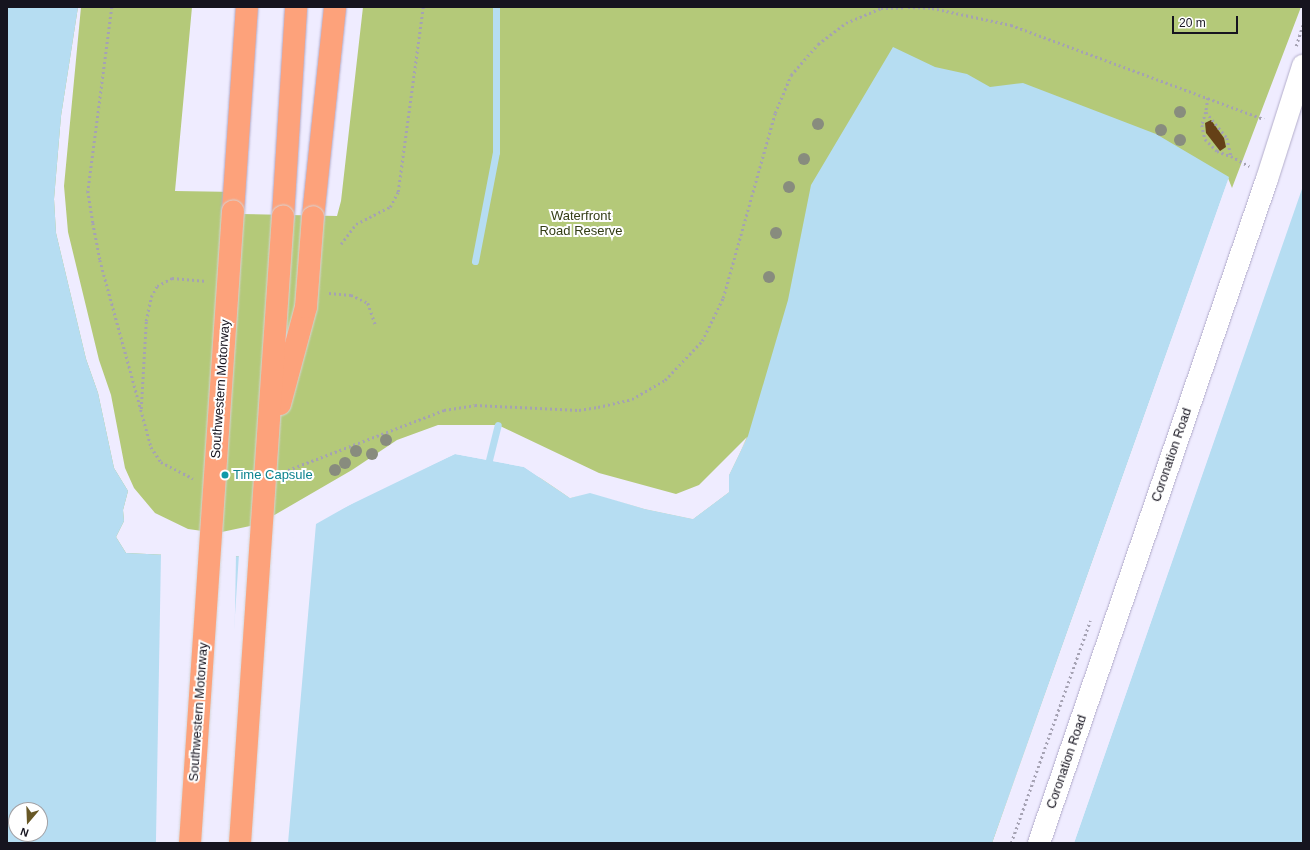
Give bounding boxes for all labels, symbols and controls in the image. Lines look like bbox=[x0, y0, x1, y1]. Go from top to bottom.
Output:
scale bar bbox=[1174, 8, 1240, 34]
text: 20 m bbox=[1179, 16, 1206, 30]
park label: Waterfront Road Reserve bbox=[539, 209, 623, 240]
street label: Southwestern Motorway bbox=[208, 319, 234, 459]
street label: Coronation Road bbox=[1149, 406, 1195, 504]
place label: Time Capsule bbox=[233, 467, 313, 483]
marker: Time Capsule bbox=[220, 470, 230, 480]
street label: Southwestern Motorway bbox=[186, 642, 212, 782]
street label: Coronation Road bbox=[1044, 713, 1090, 811]
north arrow bbox=[8, 802, 48, 842]
text: N bbox=[19, 825, 30, 839]

